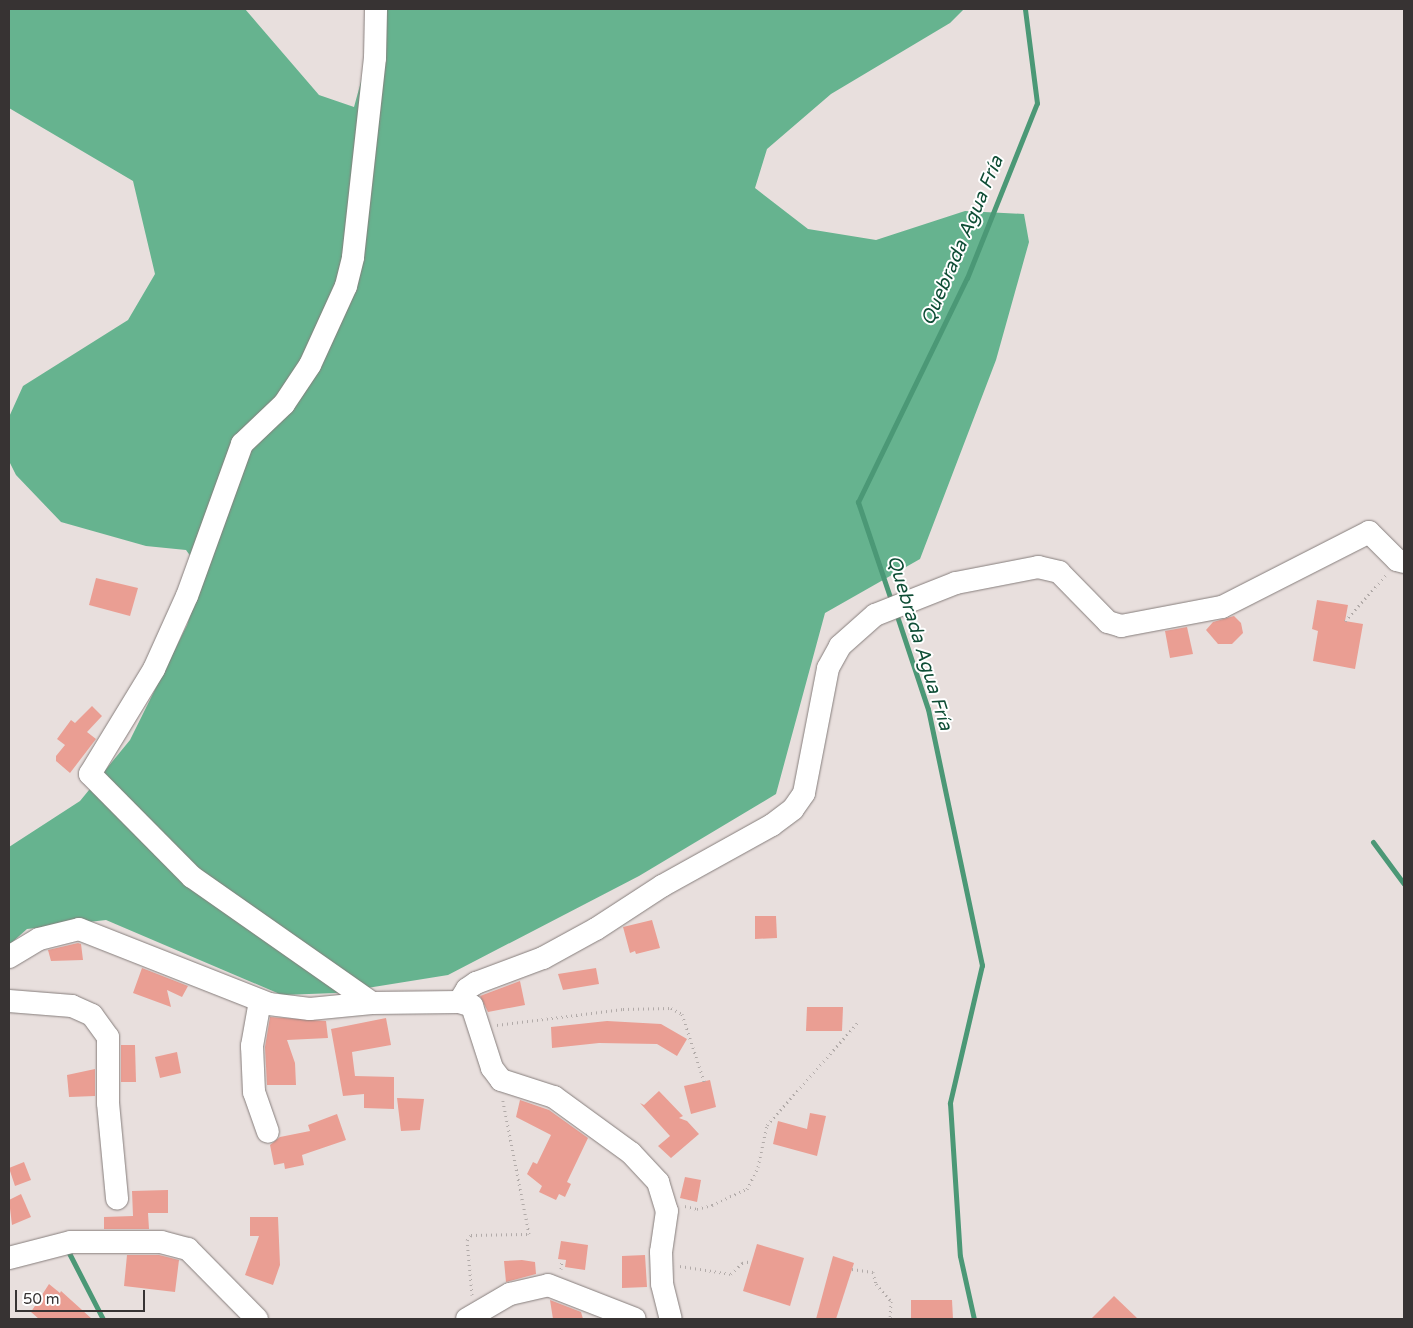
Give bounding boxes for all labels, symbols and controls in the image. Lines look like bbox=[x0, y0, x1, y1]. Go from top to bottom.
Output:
water label: Quebrada Agua Fría bbox=[917, 153, 1009, 329]
water label: Quebrada Agua Fría bbox=[881, 553, 957, 733]
scale bar bbox=[18, 1280, 148, 1312]
text: 50 m bbox=[23, 1290, 60, 1308]

